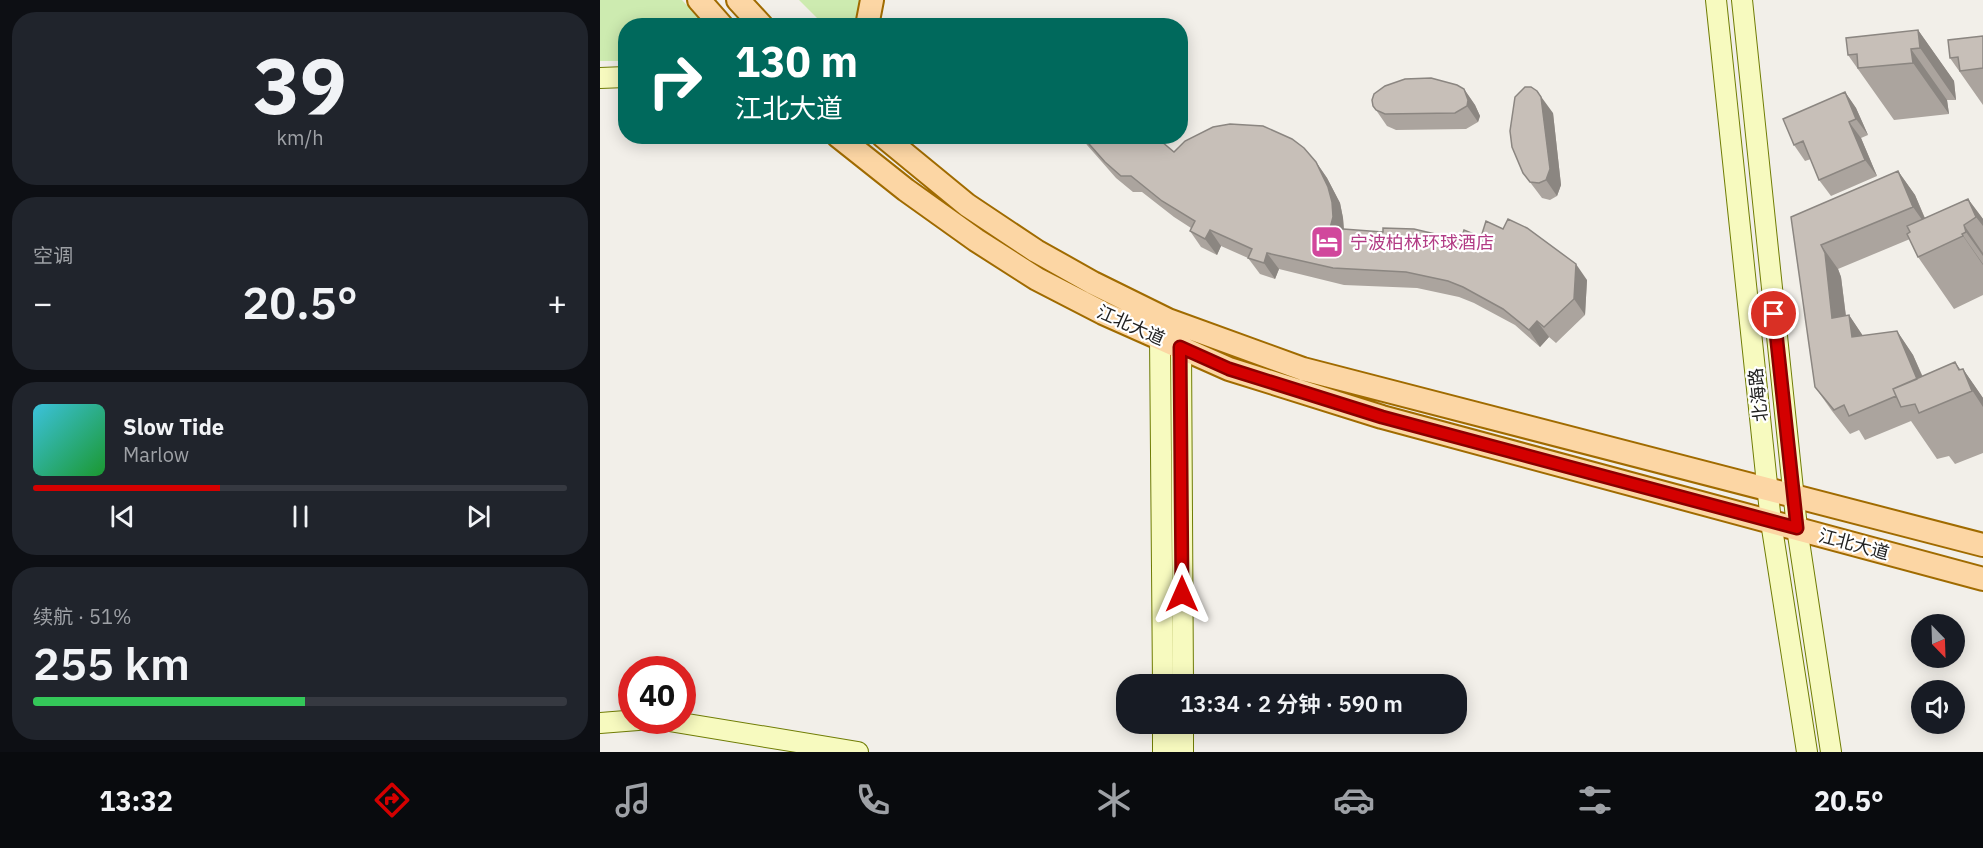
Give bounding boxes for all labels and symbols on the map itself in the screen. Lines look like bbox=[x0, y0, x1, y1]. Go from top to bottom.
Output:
hotel icon: 宁波柏林环球酒店 bbox=[1309, 224, 1345, 260]
place label: 宁波柏林环球酒店 bbox=[1350, 231, 1494, 254]
pin bbox=[1748, 288, 1799, 339]
street label: 江北大道 bbox=[1093, 300, 1169, 350]
street label: 北海路 bbox=[1744, 367, 1772, 423]
street label: 江北大道 bbox=[1816, 524, 1892, 564]
position arrow bbox=[1150, 562, 1214, 626]
north arrow bbox=[1911, 614, 1965, 668]
speed limit sign: 40 bbox=[618, 656, 696, 734]

